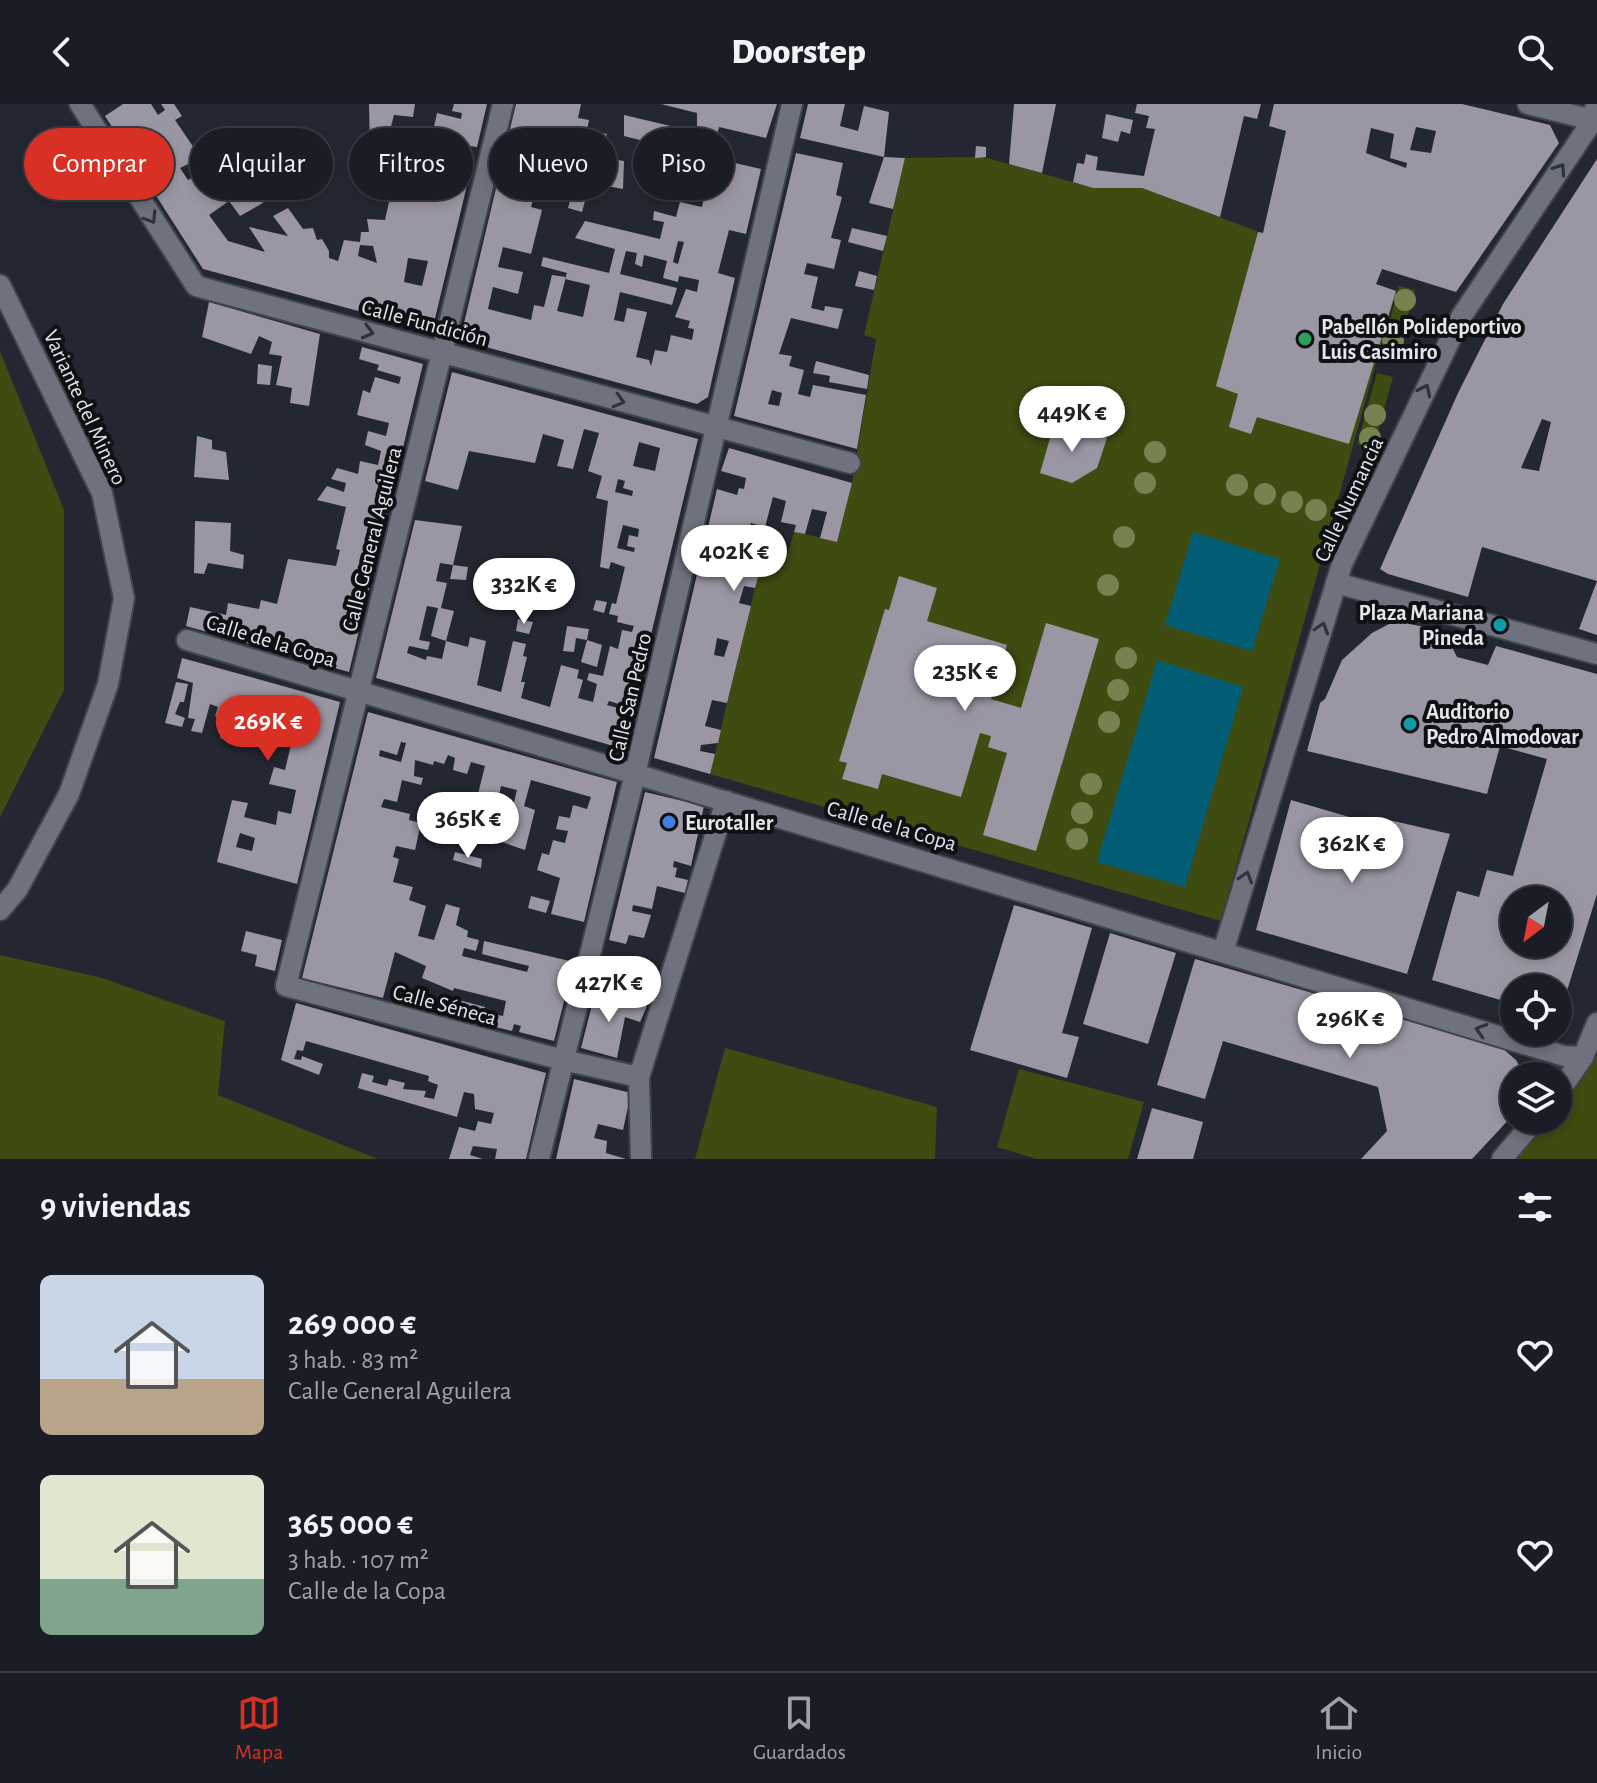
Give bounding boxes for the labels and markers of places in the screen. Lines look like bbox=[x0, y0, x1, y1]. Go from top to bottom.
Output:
place label: Pabellón Polideportivo Luis Casimiro bbox=[1321, 316, 1522, 363]
marker: Pabellón Polideportivo Luis Casimiro bbox=[1296, 330, 1314, 348]
pin: 449K € bbox=[1007, 386, 1137, 454]
pin: 402K € bbox=[669, 525, 799, 593]
pin: 332K € bbox=[459, 558, 589, 626]
place label: Plaza Mariana Pineda bbox=[1358, 602, 1484, 649]
marker: Plaza Mariana Pineda bbox=[1491, 616, 1509, 634]
pin: 235K € bbox=[900, 645, 1030, 713]
pin: 269K € bbox=[203, 695, 333, 763]
place label: Auditorio Pedro Almodovar bbox=[1426, 701, 1579, 748]
marker: Auditorio Pedro Almodovar bbox=[1401, 715, 1419, 733]
pin: 365K € bbox=[403, 792, 533, 860]
place label: Eurotaller bbox=[685, 812, 774, 834]
marker: Eurotaller bbox=[660, 813, 678, 831]
pin: 362K € bbox=[1287, 817, 1417, 885]
pin: 427K € bbox=[544, 956, 674, 1024]
pin: 296K € bbox=[1285, 992, 1415, 1060]

